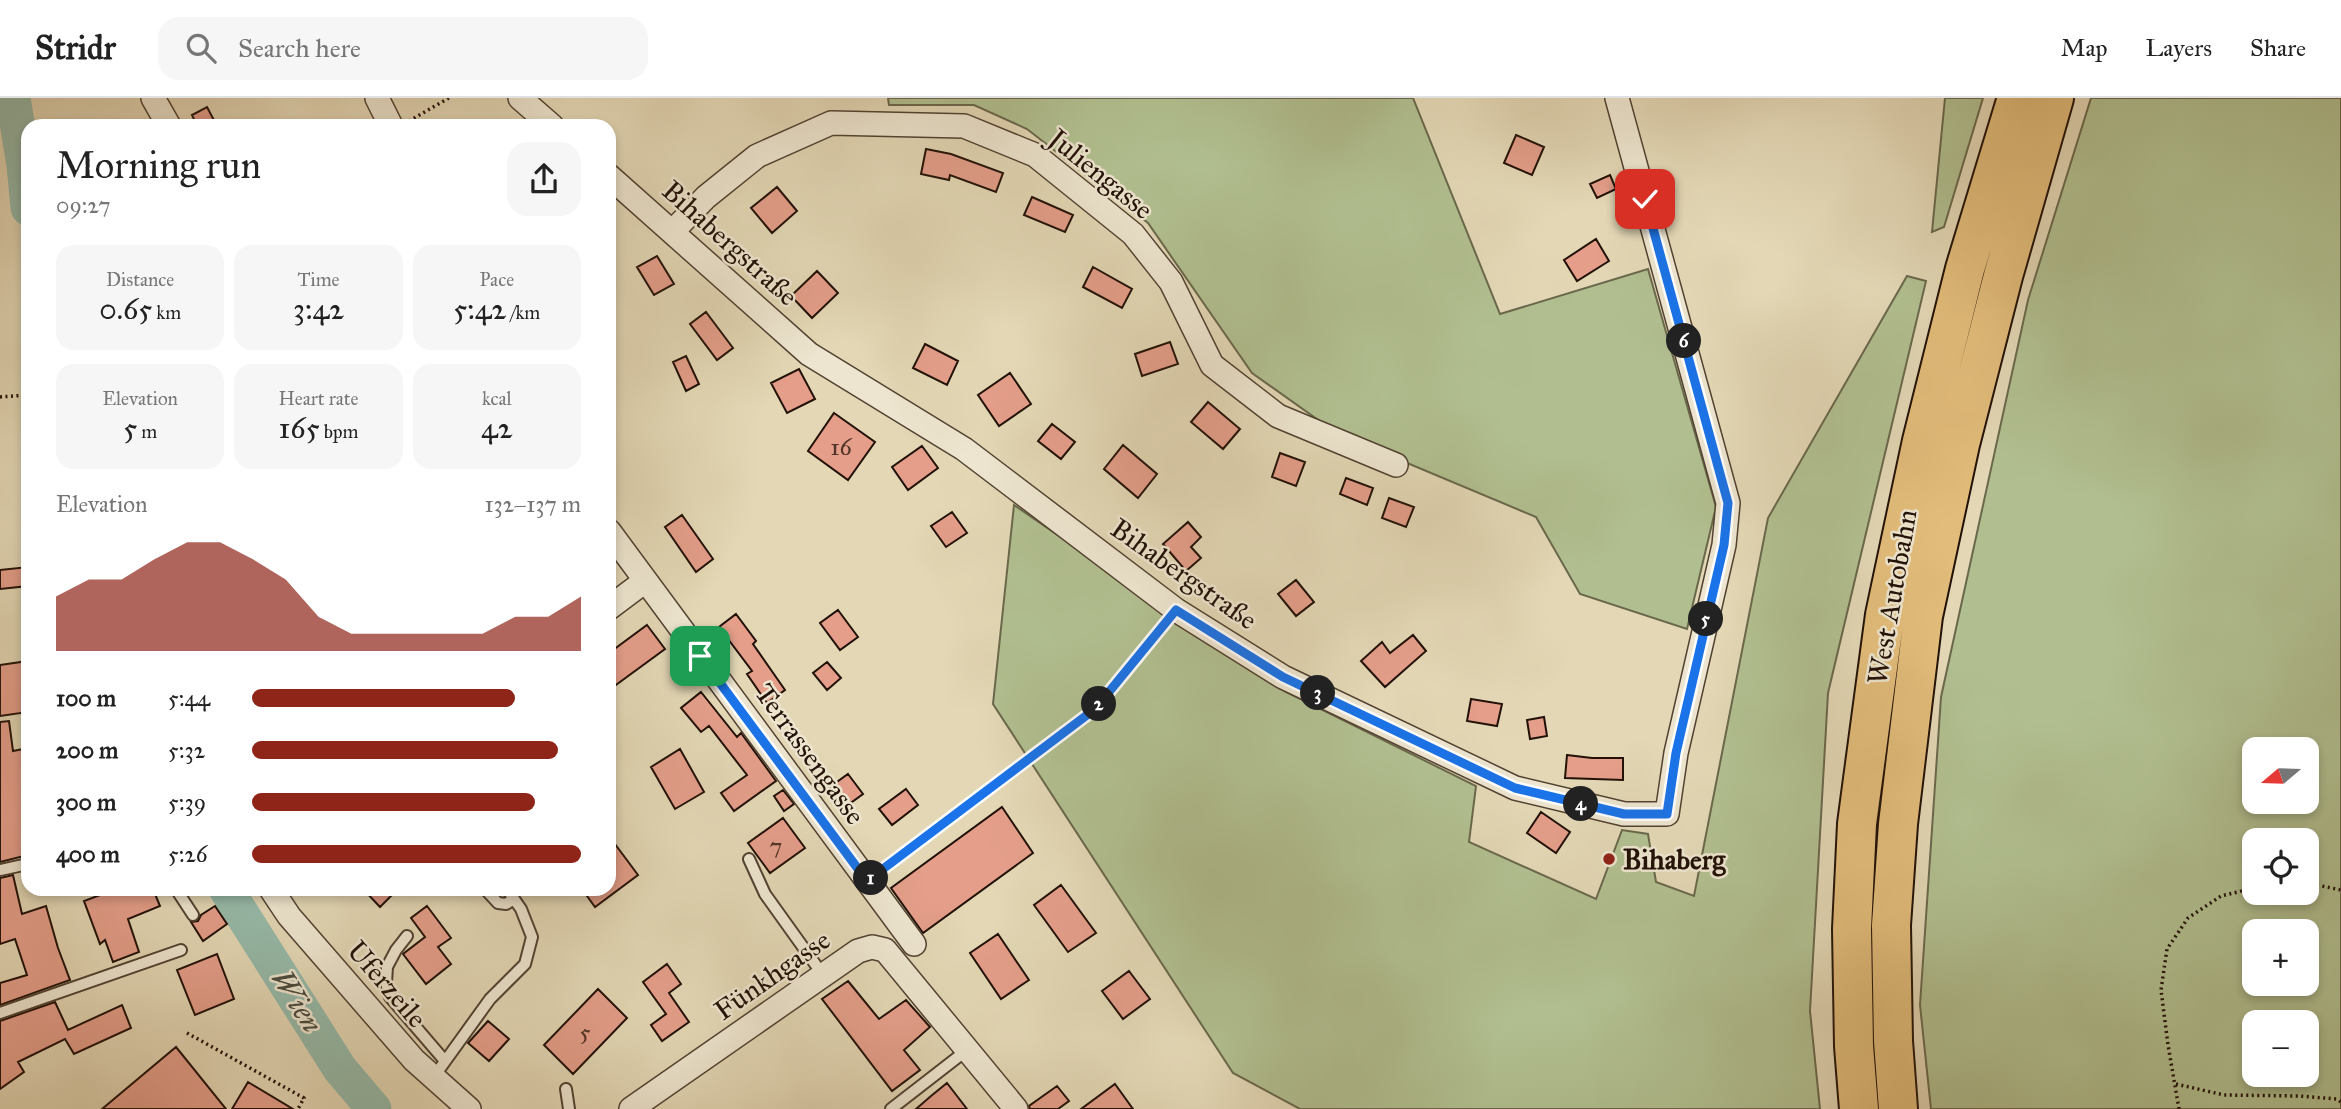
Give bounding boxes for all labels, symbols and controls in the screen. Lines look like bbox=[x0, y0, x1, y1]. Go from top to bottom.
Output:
search box bbox=[158, 17, 648, 80]
text: Stridr bbox=[35, 28, 116, 68]
icon: search bbox=[182, 29, 220, 67]
text: Search here bbox=[238, 32, 361, 64]
text: Map bbox=[2061, 33, 2108, 63]
text: Layers bbox=[2146, 33, 2212, 63]
text: Share bbox=[2250, 33, 2306, 63]
street label: Juliengasse bbox=[1039, 119, 1160, 227]
text: Morning run bbox=[56, 142, 261, 188]
button: share bbox=[507, 142, 581, 216]
pin bbox=[1615, 169, 1675, 229]
street label: Bihabergstraße bbox=[655, 173, 805, 313]
icon: check bbox=[1626, 180, 1664, 218]
text: 09:27 bbox=[56, 191, 111, 219]
text: Distance bbox=[106, 268, 174, 291]
text: Time bbox=[297, 268, 340, 291]
text: Pace bbox=[480, 268, 514, 291]
text: 0.65 bbox=[99, 291, 152, 327]
text: 3:42 bbox=[293, 291, 344, 327]
text: 5:42 bbox=[453, 291, 506, 327]
text: km bbox=[152, 301, 181, 324]
text: /km bbox=[506, 301, 540, 324]
pin: 6 bbox=[1666, 324, 1702, 358]
text: 6 bbox=[1679, 329, 1688, 352]
text: Elevation bbox=[102, 387, 178, 410]
text: Heart rate bbox=[279, 387, 358, 410]
text: kcal bbox=[482, 387, 512, 410]
text: 5 bbox=[123, 410, 137, 446]
text: 165 bbox=[279, 410, 320, 446]
text: 42 bbox=[481, 410, 513, 446]
text: m bbox=[137, 420, 157, 443]
text: bpm bbox=[320, 420, 358, 443]
house number: 16 bbox=[830, 432, 853, 462]
text: Elevation bbox=[56, 490, 147, 518]
text: 132–137 m bbox=[484, 490, 581, 518]
street label: West Autobahn bbox=[1859, 507, 1925, 687]
street label: Bihabergstraße bbox=[1104, 511, 1264, 637]
pin: 5 bbox=[1688, 602, 1724, 636]
text: 5 bbox=[1701, 607, 1710, 630]
pin bbox=[670, 626, 730, 686]
icon: arrive bbox=[681, 637, 719, 675]
pin: 3 bbox=[1300, 676, 1336, 710]
street label: Terrassengasse bbox=[747, 677, 873, 831]
text: 3 bbox=[1314, 681, 1321, 704]
text: 100 m bbox=[56, 684, 116, 712]
text: 5:44 bbox=[168, 684, 210, 712]
pin: 2 bbox=[1082, 686, 1116, 722]
text: 2 bbox=[1094, 692, 1103, 715]
text: 200 m bbox=[56, 736, 118, 764]
text: 5:32 bbox=[168, 736, 205, 764]
north arrow bbox=[2242, 737, 2319, 814]
map controls bbox=[2242, 737, 2319, 1087]
pin: 4 bbox=[1564, 786, 1598, 822]
text: 300 m bbox=[56, 788, 116, 816]
text: 5:39 bbox=[168, 788, 206, 816]
text: 4 bbox=[1575, 792, 1586, 815]
button: locate bbox=[2242, 828, 2319, 905]
house number: 7 bbox=[770, 831, 782, 861]
text: 400 m bbox=[56, 840, 120, 868]
text: 5:26 bbox=[168, 840, 208, 868]
place label: Bihaberg bbox=[1623, 842, 1726, 877]
marker: Bihaberg bbox=[1601, 851, 1617, 867]
pin: 1 bbox=[854, 860, 888, 896]
text: 1 bbox=[867, 866, 874, 889]
button: + bbox=[2242, 919, 2319, 996]
street label: Fünkhgasse bbox=[707, 922, 837, 1028]
street label: Uferzeile bbox=[340, 933, 434, 1035]
water label: Wien bbox=[264, 963, 330, 1040]
button: − bbox=[2242, 1010, 2319, 1087]
house number: 5 bbox=[579, 1017, 591, 1047]

